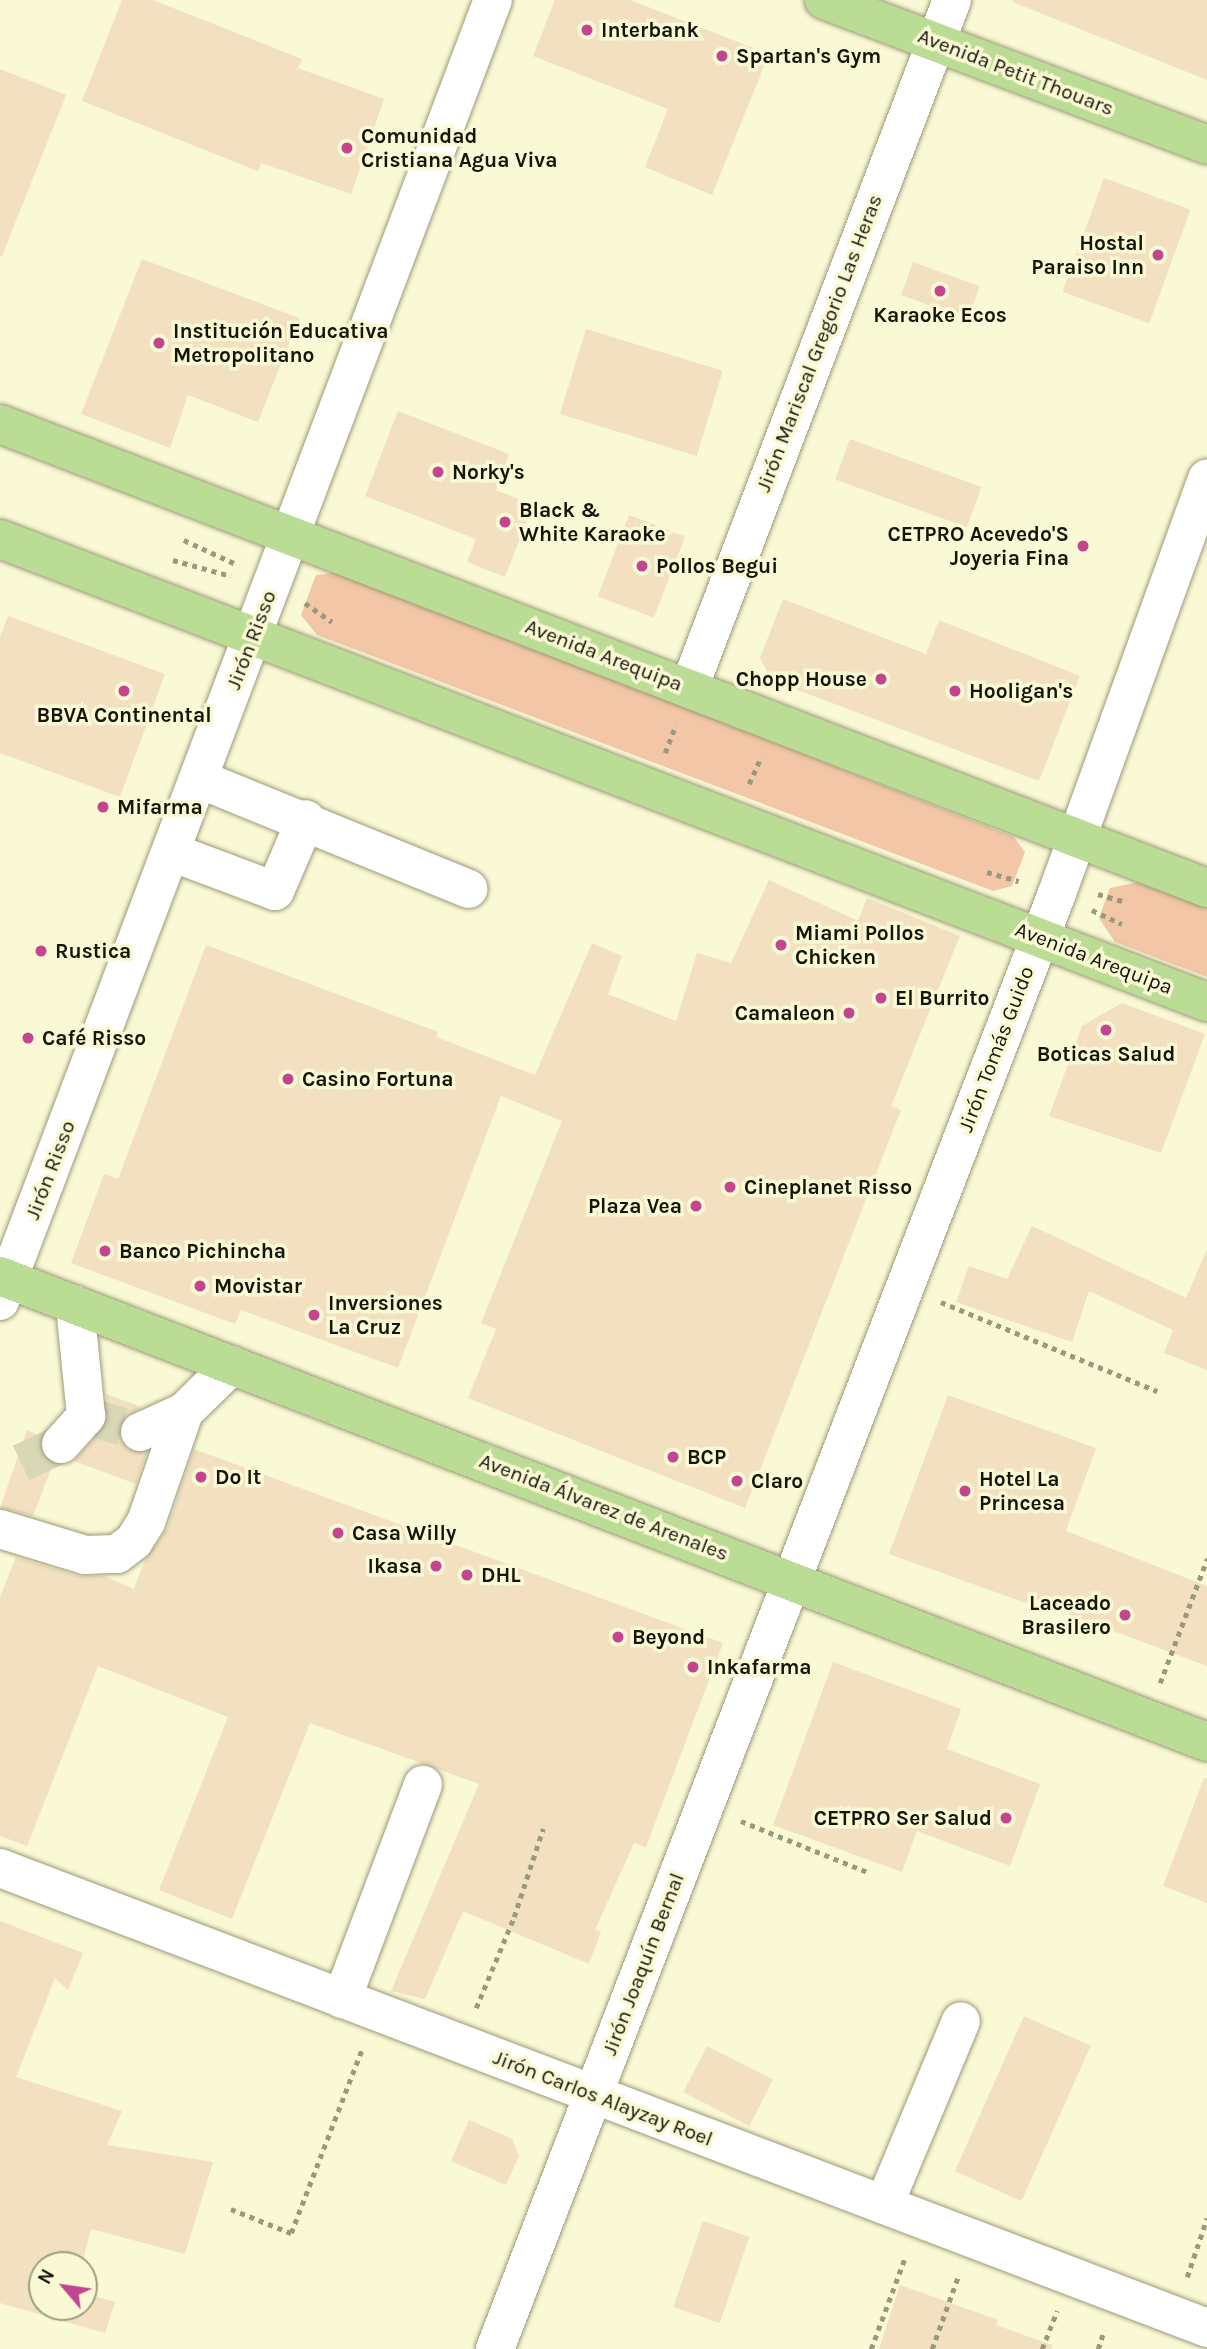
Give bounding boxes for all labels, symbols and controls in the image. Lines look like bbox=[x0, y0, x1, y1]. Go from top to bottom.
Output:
place label: Interbank bbox=[601, 17, 699, 43]
marker: Interbank bbox=[579, 22, 595, 38]
street label: Avenida Petit Thouars bbox=[914, 23, 1118, 121]
place label: Spartan's Gym bbox=[736, 43, 881, 69]
marker: Spartan's Gym bbox=[714, 48, 730, 64]
place label: Comunidad Cristiana Agua Viva bbox=[361, 123, 557, 173]
marker: Comunidad Cristiana Agua Viva bbox=[339, 140, 355, 156]
street label: Jirón Mariscal Gregorio Las Heras bbox=[750, 191, 888, 495]
place label: Hostal Paraiso Inn bbox=[1031, 230, 1144, 280]
marker: Hostal Paraiso Inn bbox=[1150, 247, 1166, 263]
marker: Karaoke Ecos bbox=[932, 283, 948, 299]
place label: Karaoke Ecos bbox=[873, 302, 1007, 328]
place label: Institución Educativa Metropolitano bbox=[173, 318, 389, 368]
marker: Institución Educativa Metropolitano bbox=[151, 335, 167, 351]
place label: Norky's bbox=[452, 459, 525, 485]
marker: Norky's bbox=[430, 464, 446, 480]
place label: Black & White Karaoke bbox=[519, 497, 666, 547]
marker: Black & White Karaoke bbox=[497, 514, 513, 530]
place label: CETPRO Acevedo'S Joyeria Fina bbox=[888, 521, 1069, 571]
marker: CETPRO Acevedo'S Joyeria Fina bbox=[1075, 538, 1091, 554]
place label: Pollos Begui bbox=[656, 553, 778, 579]
marker: Pollos Begui bbox=[634, 558, 650, 574]
street label: Jirón Risso bbox=[221, 587, 281, 693]
street label: Avenida Arequipa bbox=[522, 613, 686, 697]
place label: Chopp House bbox=[736, 666, 867, 692]
marker: Chopp House bbox=[873, 671, 889, 687]
place label: Hooligan's bbox=[969, 678, 1073, 704]
marker: BBVA Continental bbox=[116, 683, 132, 699]
marker: Hooligan's bbox=[947, 683, 963, 699]
place label: BBVA Continental bbox=[36, 702, 212, 728]
place label: Mifarma bbox=[117, 794, 203, 820]
marker: Mifarma bbox=[95, 799, 111, 815]
street label: Avenida Arequipa bbox=[1012, 916, 1176, 1000]
place label: Miami Pollos Chicken bbox=[795, 920, 924, 970]
marker: Miami Pollos Chicken bbox=[773, 937, 789, 953]
place label: Rustica bbox=[55, 938, 131, 964]
marker: Rustica bbox=[33, 943, 49, 959]
street label: Jirón Tomás Guido bbox=[953, 963, 1039, 1135]
place label: El Burrito bbox=[895, 985, 989, 1011]
marker: El Burrito bbox=[873, 990, 889, 1006]
place label: Camaleon bbox=[735, 1000, 835, 1026]
marker: Camaleon bbox=[841, 1005, 857, 1021]
marker: Boticas Salud bbox=[1098, 1022, 1114, 1038]
place label: Café Risso bbox=[42, 1025, 146, 1051]
marker: Café Risso bbox=[20, 1030, 36, 1046]
place label: Boticas Salud bbox=[1037, 1041, 1175, 1067]
place label: Casino Fortuna bbox=[302, 1066, 454, 1092]
marker: Casino Fortuna bbox=[280, 1071, 296, 1087]
street label: Jirón Risso bbox=[20, 1117, 80, 1223]
place label: Cineplanet Risso bbox=[744, 1174, 912, 1200]
marker: Cineplanet Risso bbox=[722, 1179, 738, 1195]
place label: Plaza Vea bbox=[588, 1193, 682, 1219]
marker: Plaza Vea bbox=[688, 1198, 704, 1214]
place label: Banco Pichincha bbox=[119, 1238, 286, 1264]
marker: Banco Pichincha bbox=[97, 1243, 113, 1259]
place label: Movistar bbox=[214, 1273, 302, 1299]
marker: Movistar bbox=[192, 1278, 208, 1294]
place label: Inversiones La Cruz bbox=[328, 1290, 443, 1340]
marker: Inversiones La Cruz bbox=[306, 1307, 322, 1323]
place label: BCP bbox=[687, 1444, 726, 1470]
street label: Avenida Álvarez de Arenales bbox=[476, 1448, 732, 1566]
marker: BCP bbox=[665, 1449, 681, 1465]
place label: Do It bbox=[215, 1464, 261, 1490]
place label: Hotel La Princesa bbox=[979, 1466, 1065, 1516]
place label: Claro bbox=[751, 1468, 803, 1494]
marker: Do It bbox=[193, 1469, 209, 1485]
marker: Claro bbox=[729, 1473, 745, 1489]
marker: Hotel La Princesa bbox=[957, 1483, 973, 1499]
place label: Casa Willy bbox=[352, 1520, 456, 1546]
marker: Casa Willy bbox=[330, 1525, 346, 1541]
place label: Ikasa bbox=[368, 1553, 422, 1579]
marker: Ikasa bbox=[428, 1558, 444, 1574]
place label: DHL bbox=[481, 1562, 521, 1588]
marker: DHL bbox=[459, 1567, 475, 1583]
place label: Laceado Brasilero bbox=[1021, 1590, 1111, 1640]
marker: Laceado Brasilero bbox=[1117, 1607, 1133, 1623]
place label: Beyond bbox=[632, 1624, 705, 1650]
marker: Beyond bbox=[610, 1629, 626, 1645]
place label: Inkafarma bbox=[707, 1654, 812, 1680]
marker: Inkafarma bbox=[685, 1659, 701, 1675]
place label: CETPRO Ser Salud bbox=[814, 1805, 992, 1831]
marker: CETPRO Ser Salud bbox=[998, 1810, 1014, 1826]
street label: Jirón Joaquín Bernal bbox=[597, 1869, 689, 2059]
street label: Jirón Carlos Alayzay Roel bbox=[490, 2044, 716, 2152]
north arrow bbox=[28, 2251, 98, 2321]
text: N bbox=[33, 2265, 59, 2288]

